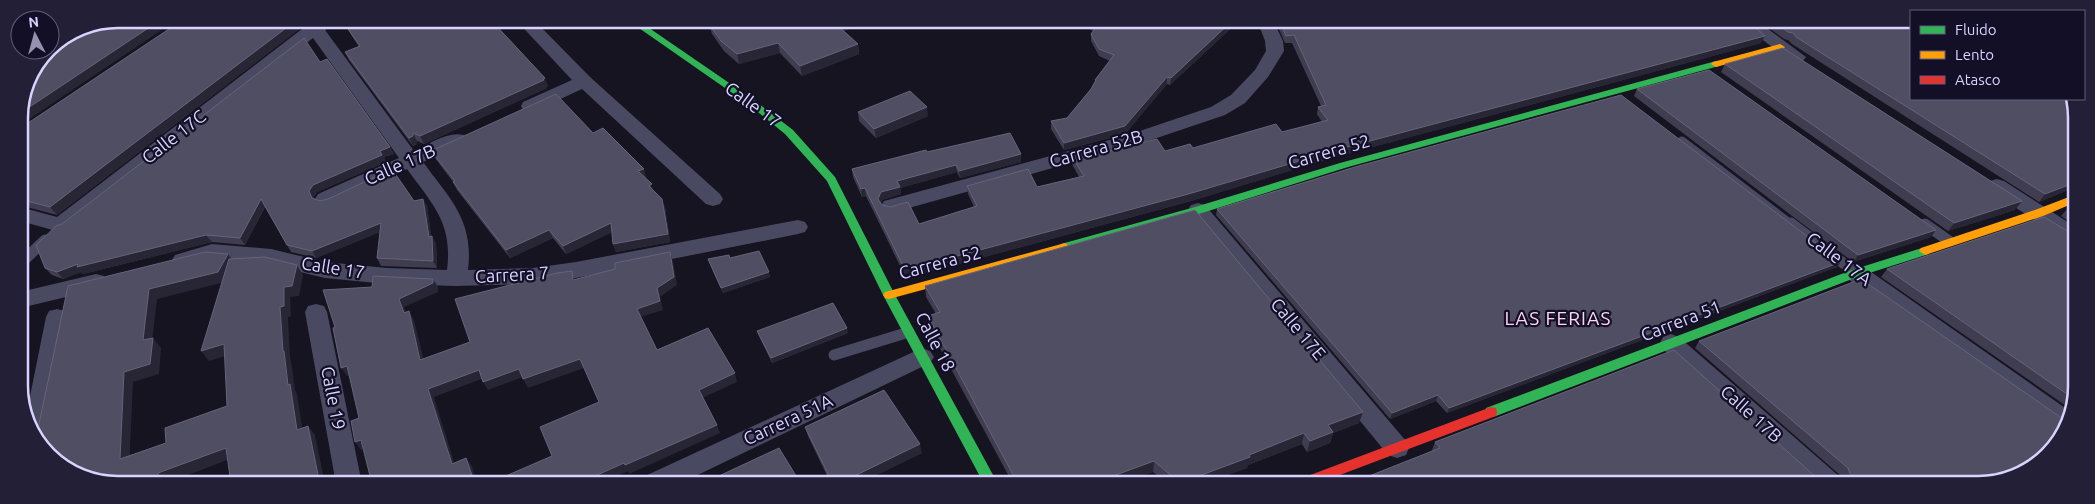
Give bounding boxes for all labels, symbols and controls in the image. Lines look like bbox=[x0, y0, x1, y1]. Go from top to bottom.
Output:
north arrow bbox=[10, 10, 60, 60]
legend bbox=[1910, 10, 2085, 100]
text: N bbox=[28, 14, 40, 31]
text: Fluido bbox=[1955, 21, 1997, 38]
text: Lento bbox=[1955, 46, 1994, 63]
text: Atasco bbox=[1955, 71, 2001, 88]
street label: Calle 17 bbox=[722, 77, 785, 131]
street label: Calle 17C bbox=[138, 105, 209, 167]
street label: Carrera 52B bbox=[1047, 125, 1145, 171]
street label: Carrera 52 bbox=[1285, 130, 1372, 172]
street label: Calle 17B bbox=[361, 140, 438, 189]
street label: Calle 17A bbox=[1803, 227, 1876, 289]
street label: Carrera 52 bbox=[896, 241, 983, 283]
street label: Calle 17 bbox=[300, 252, 366, 282]
street label: Carrera 7 bbox=[474, 262, 550, 286]
street label: Calle 17E bbox=[1267, 294, 1330, 363]
street label: Carrera 51 bbox=[1638, 296, 1724, 345]
district label: LAS FERIAS bbox=[1504, 307, 1612, 329]
street label: Calle 18 bbox=[912, 309, 960, 375]
street label: Calle 19 bbox=[318, 364, 350, 431]
street label: Calle 17B bbox=[1717, 381, 1786, 446]
street label: Carrera 51A bbox=[740, 390, 836, 448]

